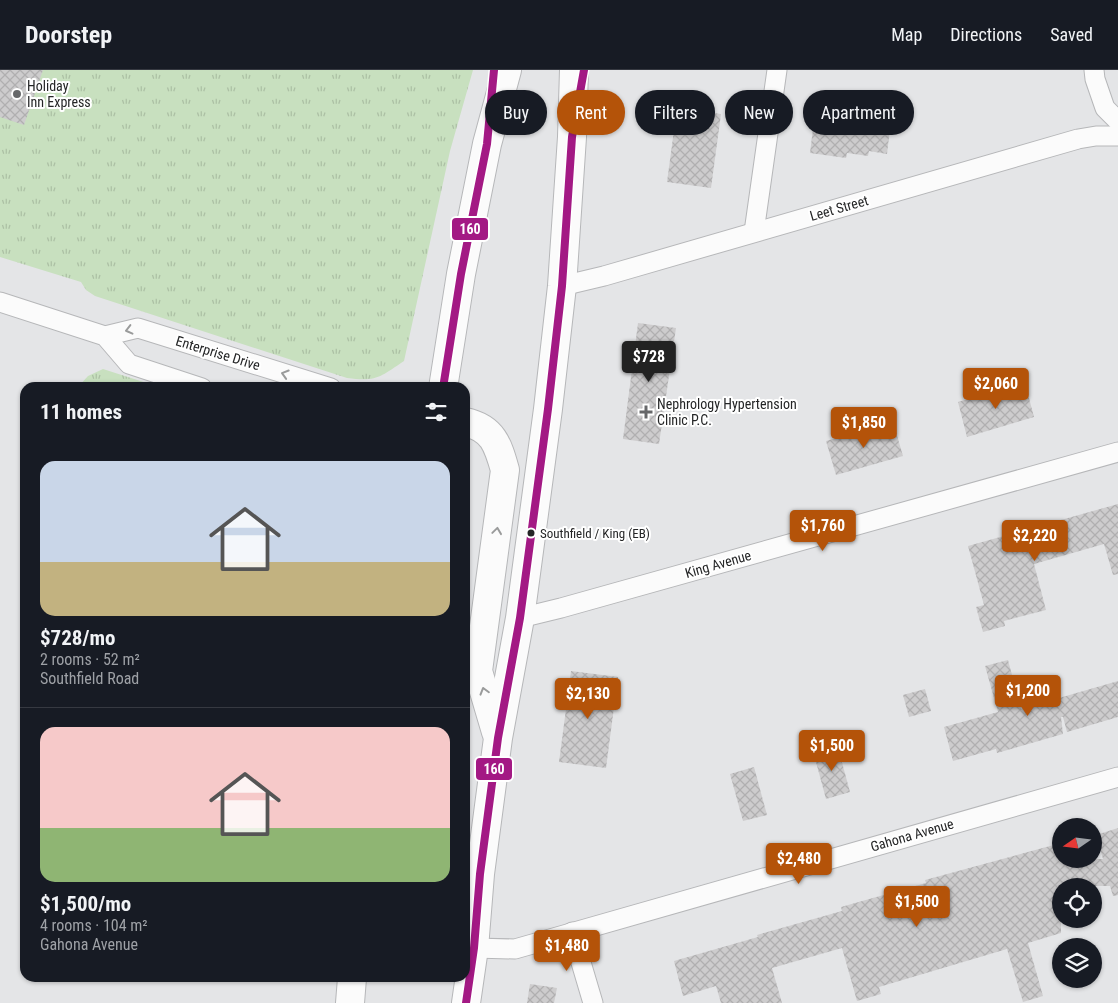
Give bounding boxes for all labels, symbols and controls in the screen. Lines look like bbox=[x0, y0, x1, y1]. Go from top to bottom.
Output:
text: Doorstep bbox=[25, 21, 112, 49]
text: Map bbox=[891, 24, 922, 45]
text: Directions bbox=[950, 24, 1022, 45]
text: Saved bbox=[1050, 24, 1093, 45]
place label: Holiday Inn Express bbox=[27, 78, 91, 110]
marker: Holiday Inn Express bbox=[11, 88, 23, 100]
chip: Buy bbox=[485, 90, 547, 135]
chip: Rent bbox=[557, 90, 625, 135]
chip: Filters bbox=[635, 90, 715, 135]
chip: New bbox=[725, 90, 793, 135]
chip: Apartment bbox=[803, 90, 914, 135]
street label: Leet Street bbox=[808, 192, 870, 224]
line badge: 160 bbox=[451, 217, 489, 241]
text: 160 bbox=[459, 221, 481, 237]
one-way arrow bbox=[125, 324, 134, 335]
street label: Enterprise Drive bbox=[174, 333, 262, 374]
pin: $728 bbox=[619, 340, 679, 383]
text: $728 bbox=[633, 347, 665, 366]
pin: $2,060 bbox=[955, 368, 1037, 410]
one-way arrow bbox=[281, 369, 289, 379]
text: $2,060 bbox=[974, 374, 1018, 393]
place label: Nephrology Hypertension Clinic P.C. bbox=[657, 396, 797, 428]
icon: filters bbox=[422, 398, 450, 426]
text: 11 homes bbox=[40, 400, 122, 424]
marker: Nephrology Hypertension Clinic P.C. bbox=[639, 405, 653, 419]
pin: $1,850 bbox=[823, 406, 905, 449]
text: $1,850 bbox=[842, 413, 886, 432]
icon: home bbox=[200, 494, 290, 584]
pin: $1,760 bbox=[782, 510, 864, 552]
text: $1,760 bbox=[801, 516, 845, 535]
pin: $2,220 bbox=[994, 520, 1076, 562]
one-way arrow bbox=[491, 526, 502, 534]
place label: Southfield / King (EB) bbox=[540, 526, 650, 541]
text: $2,220 bbox=[1013, 526, 1057, 545]
marker: Southfield / King (EB) bbox=[526, 528, 536, 538]
street label: King Avenue bbox=[683, 547, 753, 581]
text: $728/mo bbox=[40, 626, 115, 650]
text: 2 rooms · 52 m² bbox=[40, 650, 140, 669]
text: Southfield Road bbox=[40, 669, 139, 688]
pin: $1,200 bbox=[987, 674, 1069, 717]
pin: $2,130 bbox=[547, 678, 629, 720]
text: $1,200 bbox=[1006, 681, 1050, 700]
text: $2,130 bbox=[566, 684, 610, 703]
one-way arrow bbox=[480, 688, 490, 696]
pin: $1,500 bbox=[791, 730, 873, 772]
text: $1,500 bbox=[810, 736, 854, 755]
line badge: 160 bbox=[475, 757, 513, 781]
icon: home bbox=[200, 759, 290, 849]
text: 160 bbox=[483, 761, 505, 777]
street label: Gahona Avenue bbox=[869, 815, 956, 855]
north arrow bbox=[1052, 818, 1102, 868]
map controls bbox=[1052, 818, 1102, 988]
pin: $2,480 bbox=[758, 842, 840, 885]
text: $2,480 bbox=[777, 849, 821, 868]
button: locate bbox=[1052, 878, 1102, 928]
pin: $1,500 bbox=[876, 886, 958, 928]
text: $1,500/mo bbox=[40, 892, 131, 916]
text: $1,500 bbox=[895, 892, 939, 911]
text: 4 rooms · 104 m² bbox=[40, 916, 148, 935]
pin: $1,480 bbox=[526, 930, 608, 972]
text: Gahona Avenue bbox=[40, 935, 138, 954]
text: $1,480 bbox=[545, 936, 589, 955]
button: layers bbox=[1052, 938, 1102, 988]

